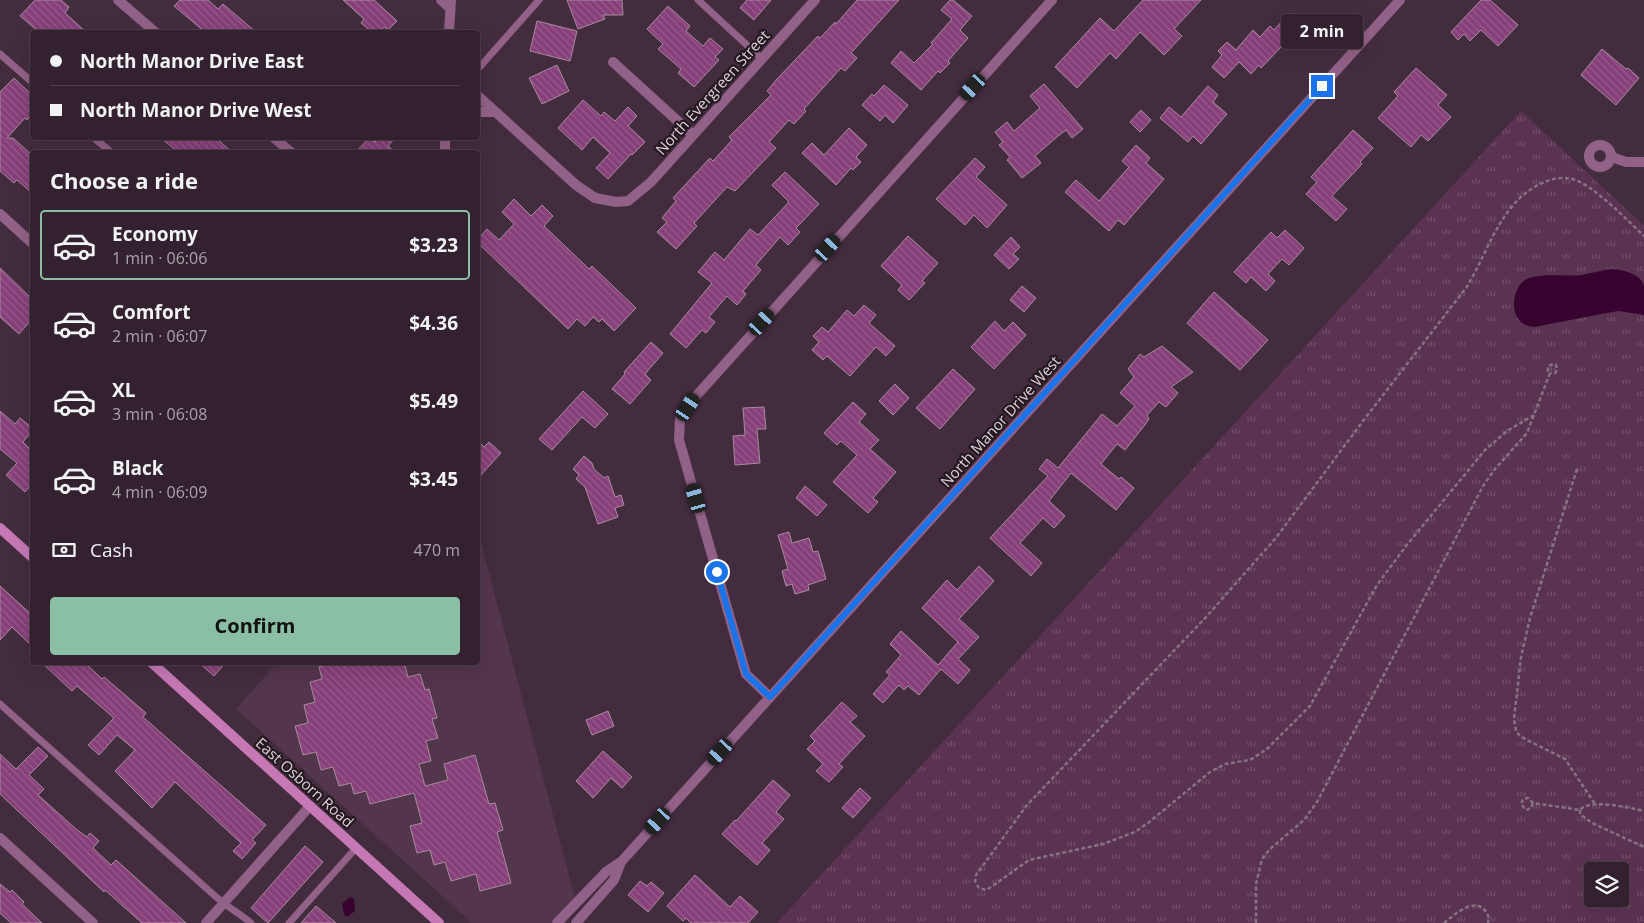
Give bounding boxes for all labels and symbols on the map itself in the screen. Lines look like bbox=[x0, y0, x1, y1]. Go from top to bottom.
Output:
callout: 2 min bbox=[1281, 13, 1363, 48]
street label: North Evergreen Street bbox=[651, 25, 773, 159]
car bbox=[957, 71, 988, 103]
route end bbox=[1311, 75, 1333, 97]
car bbox=[812, 232, 843, 264]
car bbox=[746, 306, 777, 338]
street label: North Manor Drive West bbox=[936, 351, 1064, 491]
car bbox=[673, 390, 702, 424]
car bbox=[684, 482, 707, 514]
route start bbox=[706, 561, 728, 583]
street label: East Osborn Road bbox=[252, 733, 358, 831]
car bbox=[704, 736, 735, 768]
car bbox=[642, 805, 673, 837]

